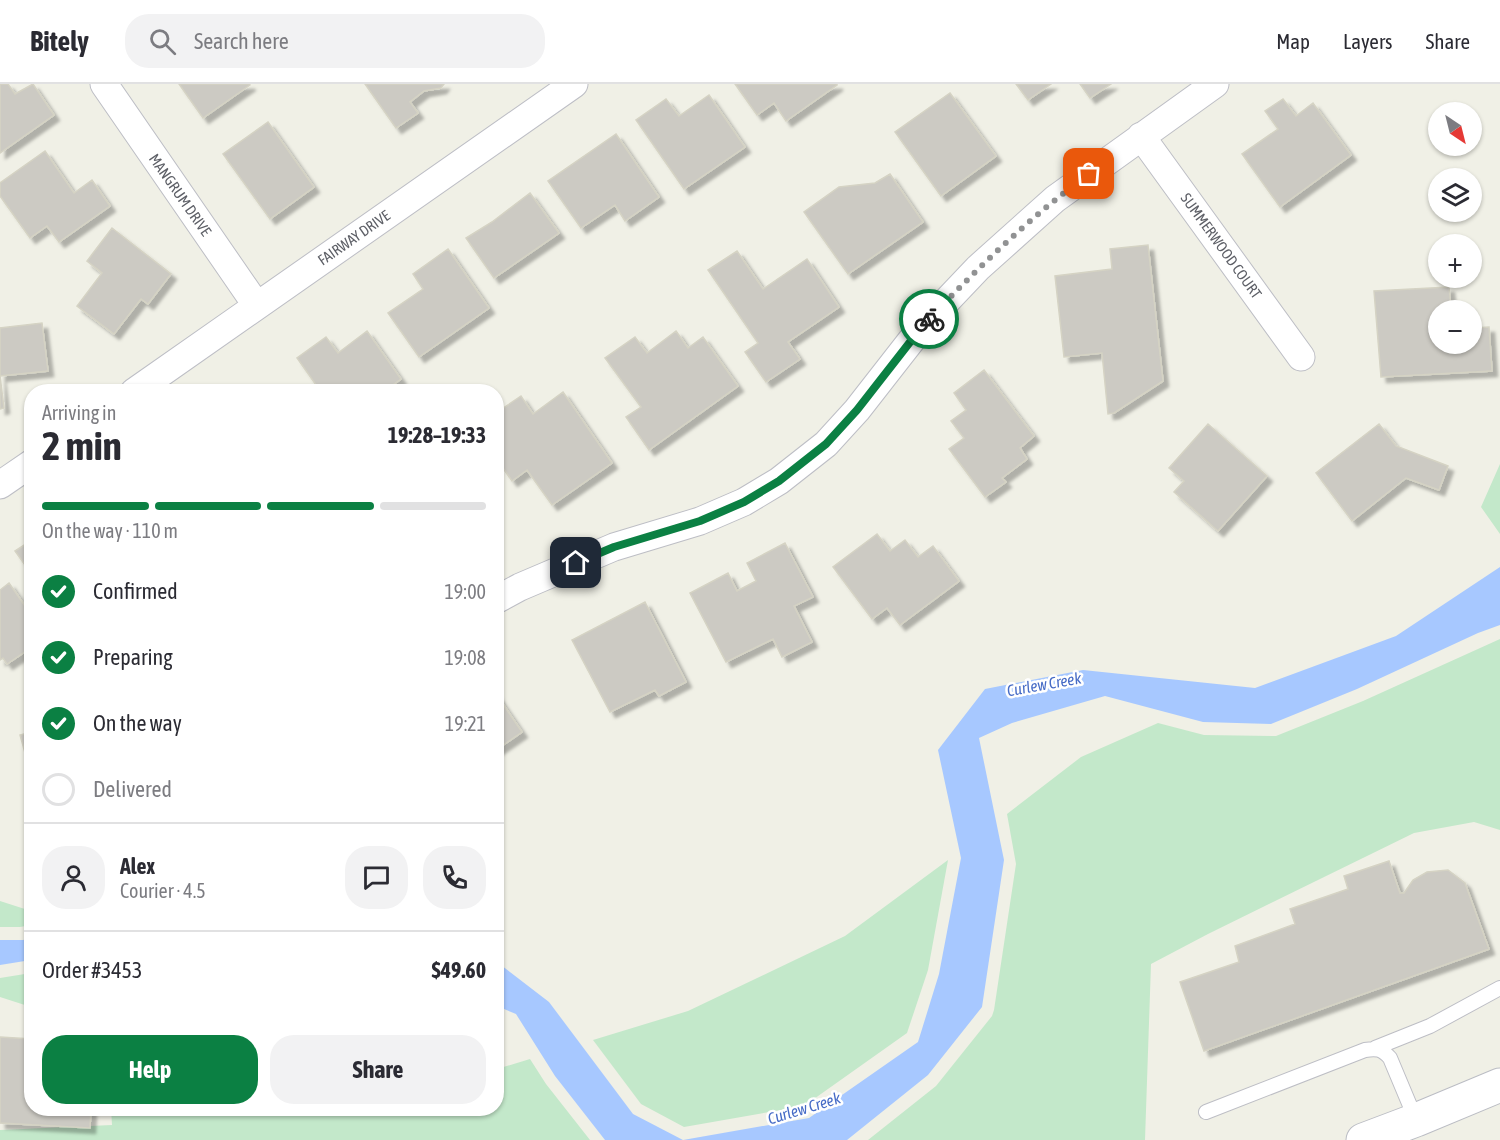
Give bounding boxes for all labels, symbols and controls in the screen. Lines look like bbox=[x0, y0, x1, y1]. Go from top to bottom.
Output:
search box bbox=[125, 14, 545, 68]
text: Bitely bbox=[30, 25, 89, 57]
icon: search bbox=[146, 25, 179, 58]
text: Search here bbox=[194, 28, 289, 54]
text: Map bbox=[1276, 29, 1310, 53]
text: Layers bbox=[1343, 29, 1393, 53]
text: Share bbox=[1426, 29, 1470, 53]
north arrow bbox=[1428, 102, 1482, 156]
map controls bbox=[1428, 102, 1482, 354]
pin bbox=[1063, 148, 1114, 199]
street label: MANGRUM DRIVE bbox=[146, 150, 215, 239]
icon: bag bbox=[1072, 157, 1105, 190]
button: layers bbox=[1428, 168, 1482, 222]
street label: SUMMERWOOD COURT bbox=[1178, 190, 1266, 302]
street label: FAIRWAY DRIVE bbox=[315, 206, 393, 269]
button: + bbox=[1428, 234, 1482, 288]
courier bbox=[899, 289, 959, 349]
button: − bbox=[1428, 300, 1482, 354]
icon: bike bbox=[913, 303, 946, 336]
text: Arriving in bbox=[42, 401, 116, 424]
text: 19:28–19:33 bbox=[388, 422, 486, 448]
text: 2 min bbox=[42, 424, 122, 468]
text: On the way · 110 m bbox=[42, 519, 178, 542]
pin bbox=[550, 537, 601, 588]
icon: home bbox=[559, 546, 592, 579]
icon: check bbox=[42, 575, 75, 608]
text: Confirmed bbox=[93, 578, 178, 604]
text: 19:00 bbox=[444, 580, 486, 603]
icon: check bbox=[42, 641, 75, 674]
text: Preparing bbox=[93, 644, 173, 670]
text: 19:08 bbox=[444, 646, 486, 669]
water label: Curlew Creek bbox=[1005, 668, 1084, 699]
icon: check bbox=[42, 707, 75, 740]
text: On the way bbox=[93, 710, 182, 736]
text: 19:21 bbox=[445, 712, 486, 735]
text: Delivered bbox=[93, 776, 172, 802]
button: person bbox=[42, 846, 105, 909]
button: chat bbox=[345, 846, 408, 909]
button: phone bbox=[423, 846, 486, 909]
text: Alex bbox=[120, 853, 155, 879]
text: Courier · 4.5 bbox=[120, 879, 206, 902]
text: Order #3453 bbox=[42, 957, 142, 983]
text: $49.60 bbox=[431, 957, 486, 983]
button: Help bbox=[42, 1035, 258, 1104]
button: Share bbox=[270, 1035, 486, 1104]
water label: Curlew Creek bbox=[765, 1088, 843, 1128]

